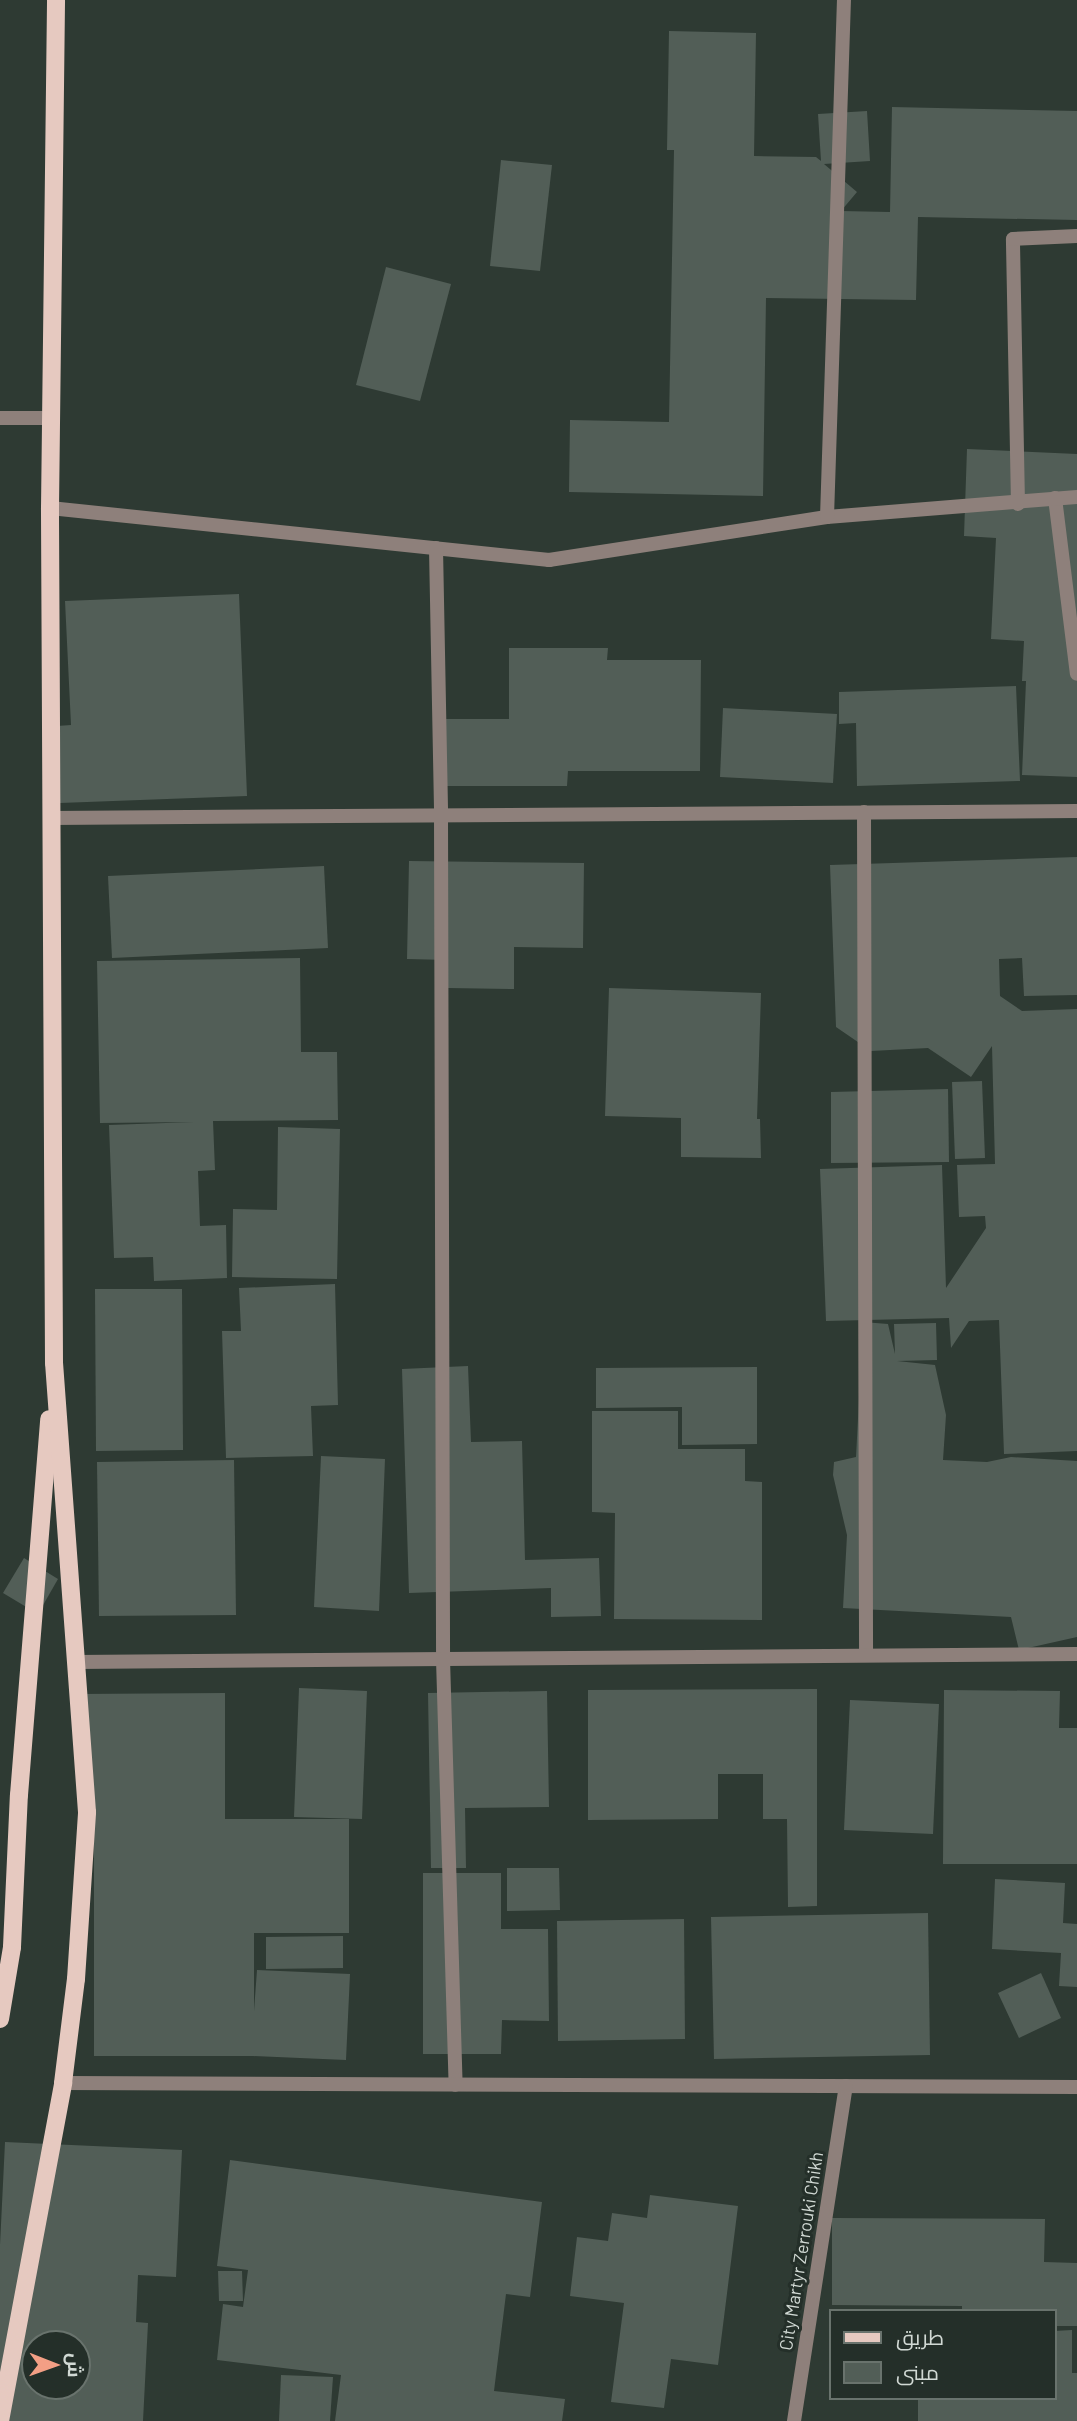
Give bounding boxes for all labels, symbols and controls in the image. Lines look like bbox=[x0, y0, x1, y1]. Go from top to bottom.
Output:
street label: City Martyr Zerrouki Chikh bbox=[775, 2150, 827, 2352]
legend bbox=[828, 2309, 1056, 2400]
text: طريق bbox=[896, 2324, 944, 2349]
north arrow bbox=[21, 2330, 91, 2400]
text: ش bbox=[64, 2353, 87, 2378]
text: مبنى bbox=[896, 2359, 939, 2384]

